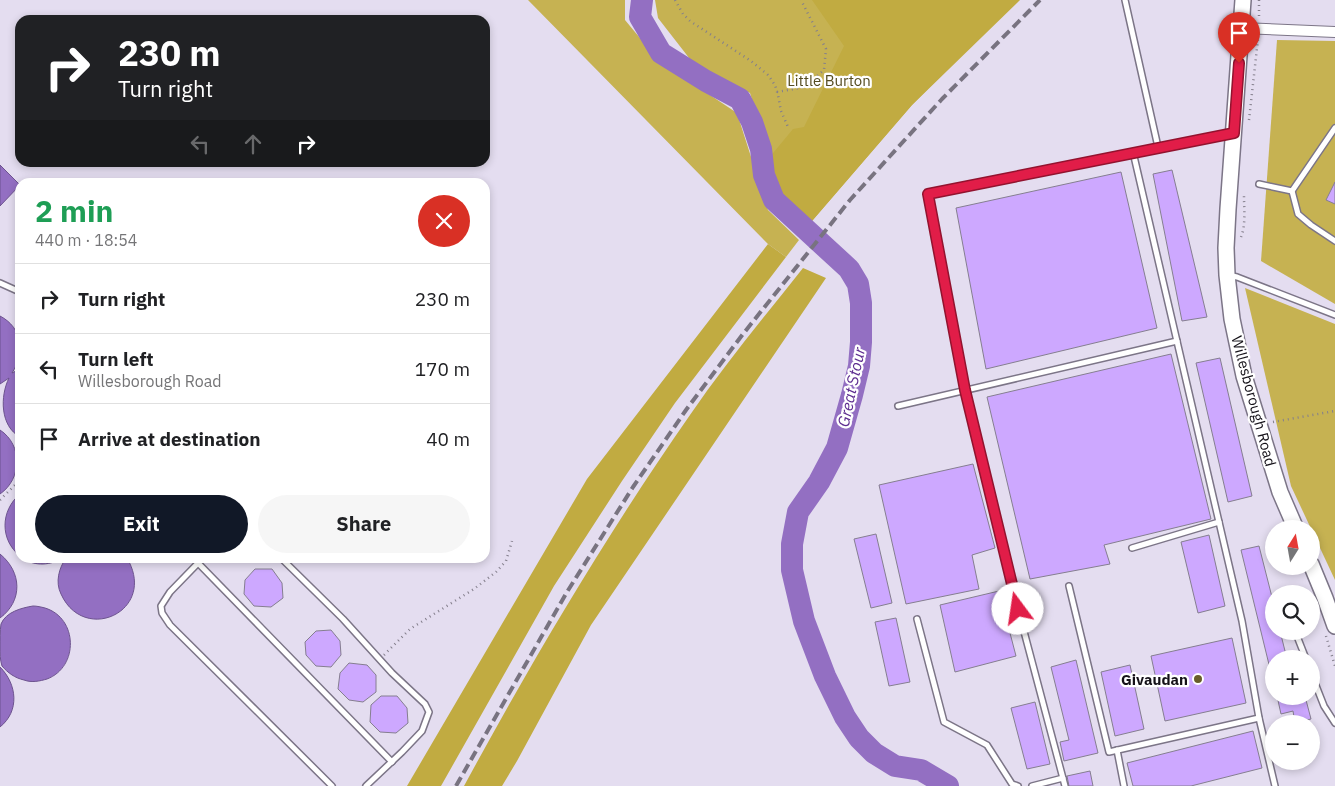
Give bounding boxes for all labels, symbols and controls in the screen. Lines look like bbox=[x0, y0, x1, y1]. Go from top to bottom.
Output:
pin bbox=[1218, 12, 1260, 63]
icon: arrive bbox=[1225, 19, 1253, 47]
text: 230 m bbox=[118, 30, 221, 76]
icon: right bbox=[35, 35, 100, 100]
park label: Little Burton bbox=[787, 71, 871, 90]
text: Turn right bbox=[118, 74, 213, 103]
icon: left bbox=[186, 130, 214, 158]
icon: ahead bbox=[239, 130, 267, 158]
icon: right bbox=[292, 130, 320, 158]
text: 2 min bbox=[35, 191, 113, 230]
button: close bbox=[418, 195, 470, 247]
text: 440 m · 18:54 bbox=[35, 230, 137, 250]
icon: right bbox=[35, 285, 63, 313]
text: Turn right bbox=[78, 287, 165, 311]
text: 230 m bbox=[415, 287, 470, 311]
street label: Willesborough Road bbox=[1227, 334, 1281, 468]
water label: Great Stour bbox=[833, 344, 869, 429]
text: Turn left bbox=[78, 347, 154, 371]
icon: left bbox=[35, 355, 63, 383]
text: 170 m bbox=[415, 357, 470, 381]
text: Willesborough Road bbox=[78, 371, 222, 391]
icon: arrive bbox=[35, 425, 63, 453]
text: Arrive at destination bbox=[78, 427, 261, 451]
text: 40 m bbox=[426, 427, 470, 451]
button: Exit bbox=[35, 495, 248, 553]
button: Share bbox=[258, 495, 470, 553]
north arrow bbox=[1265, 520, 1320, 575]
map controls bbox=[1265, 520, 1320, 770]
position arrow bbox=[991, 582, 1043, 634]
button: search bbox=[1265, 585, 1320, 640]
button: + bbox=[1265, 650, 1320, 705]
place label: Givaudan bbox=[1121, 670, 1188, 689]
marker: Givaudan bbox=[1192, 673, 1204, 685]
button: − bbox=[1265, 715, 1320, 770]

